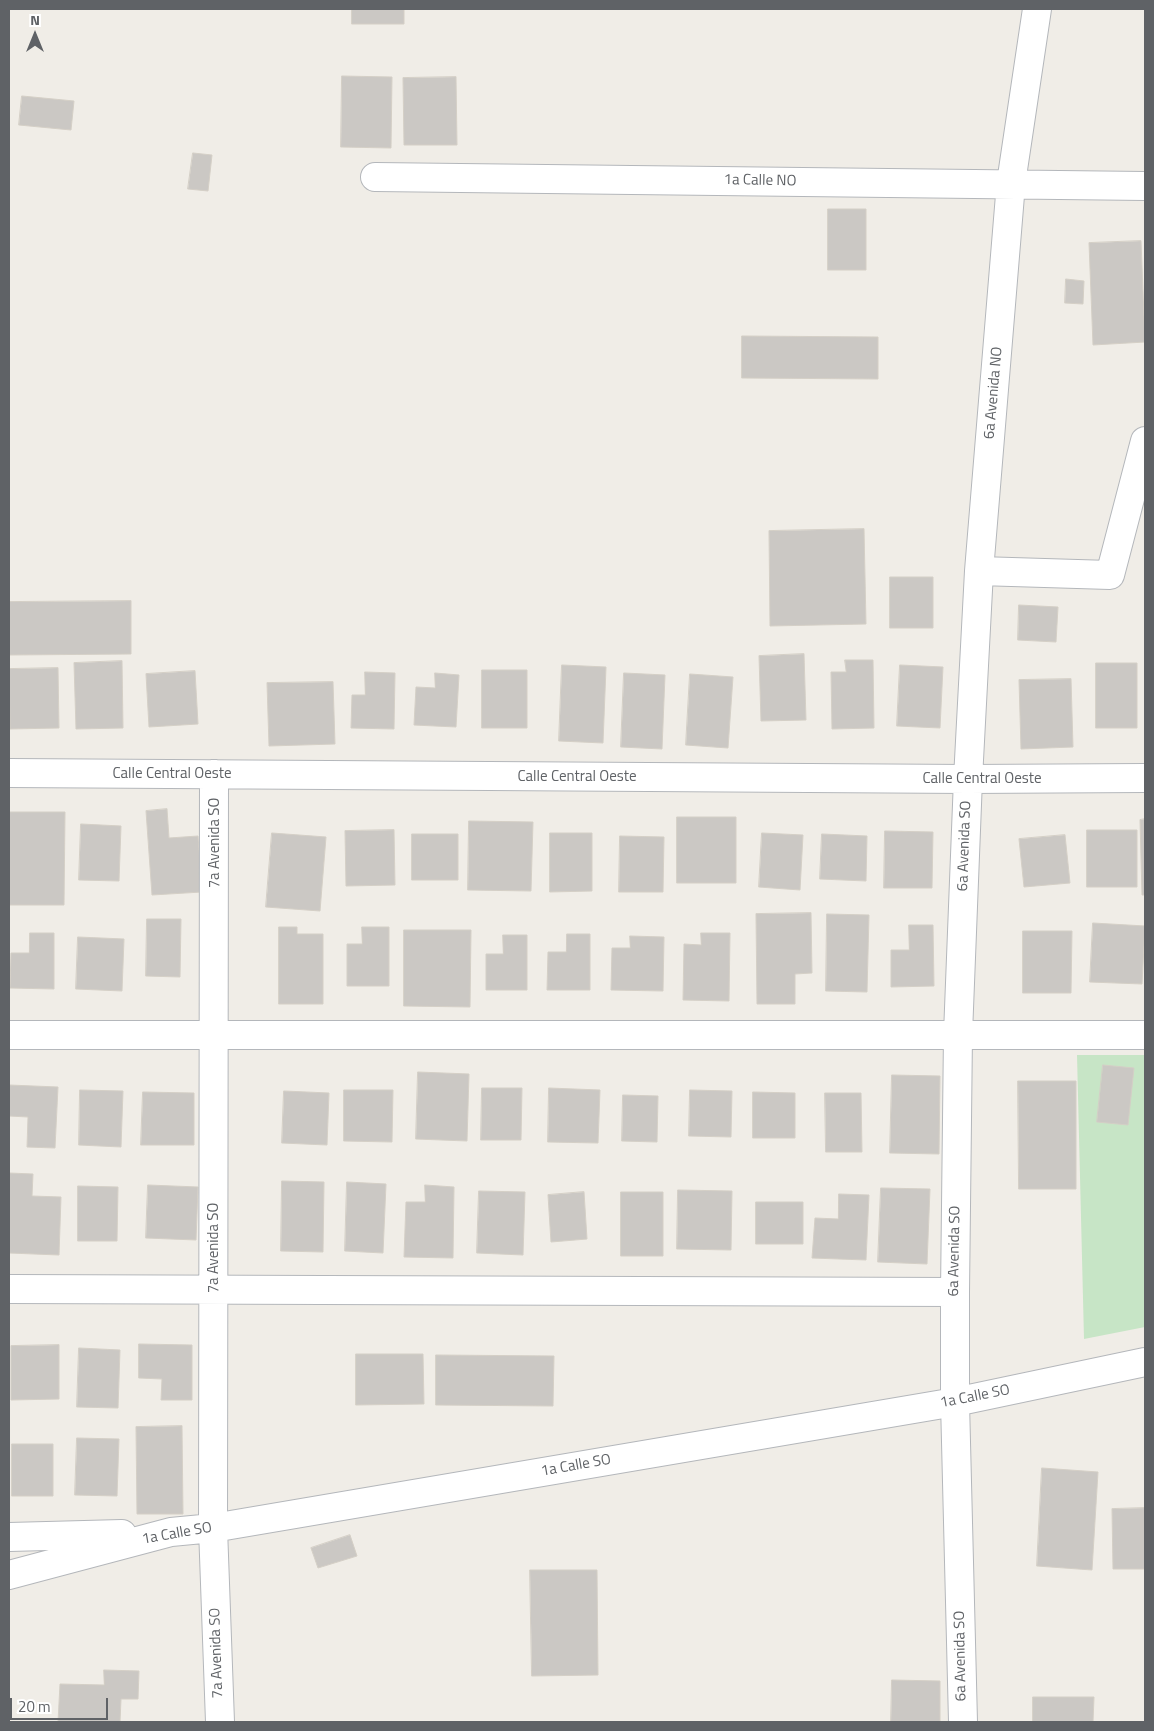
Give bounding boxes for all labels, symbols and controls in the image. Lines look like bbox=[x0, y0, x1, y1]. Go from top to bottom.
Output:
text: N bbox=[30, 9, 40, 30]
north arrow bbox=[10, 10, 60, 60]
street label: 1a Calle NO bbox=[723, 171, 797, 191]
street label: 6a Avenida NO bbox=[981, 346, 1007, 440]
street label: Calle Central Oeste bbox=[112, 765, 232, 783]
street label: Calle Central Oeste bbox=[517, 768, 637, 786]
street label: Calle Central Oeste bbox=[922, 770, 1042, 788]
street label: 7a Avenida SO bbox=[206, 798, 224, 888]
street label: 6a Avenida SO bbox=[954, 800, 976, 892]
street label: 7a Avenida SO bbox=[205, 1203, 223, 1293]
street label: 6a Avenida SO bbox=[945, 1206, 965, 1296]
street label: 1a Calle SO bbox=[939, 1381, 1011, 1413]
street label: 1a Calle SO bbox=[540, 1451, 612, 1481]
street label: 1a Calle SO bbox=[141, 1519, 213, 1549]
street label: 7a Avenida SO bbox=[206, 1607, 228, 1699]
street label: 6a Avenida SO bbox=[951, 1611, 971, 1701]
scale bar bbox=[12, 1688, 110, 1720]
text: 20 m bbox=[18, 1695, 51, 1718]

